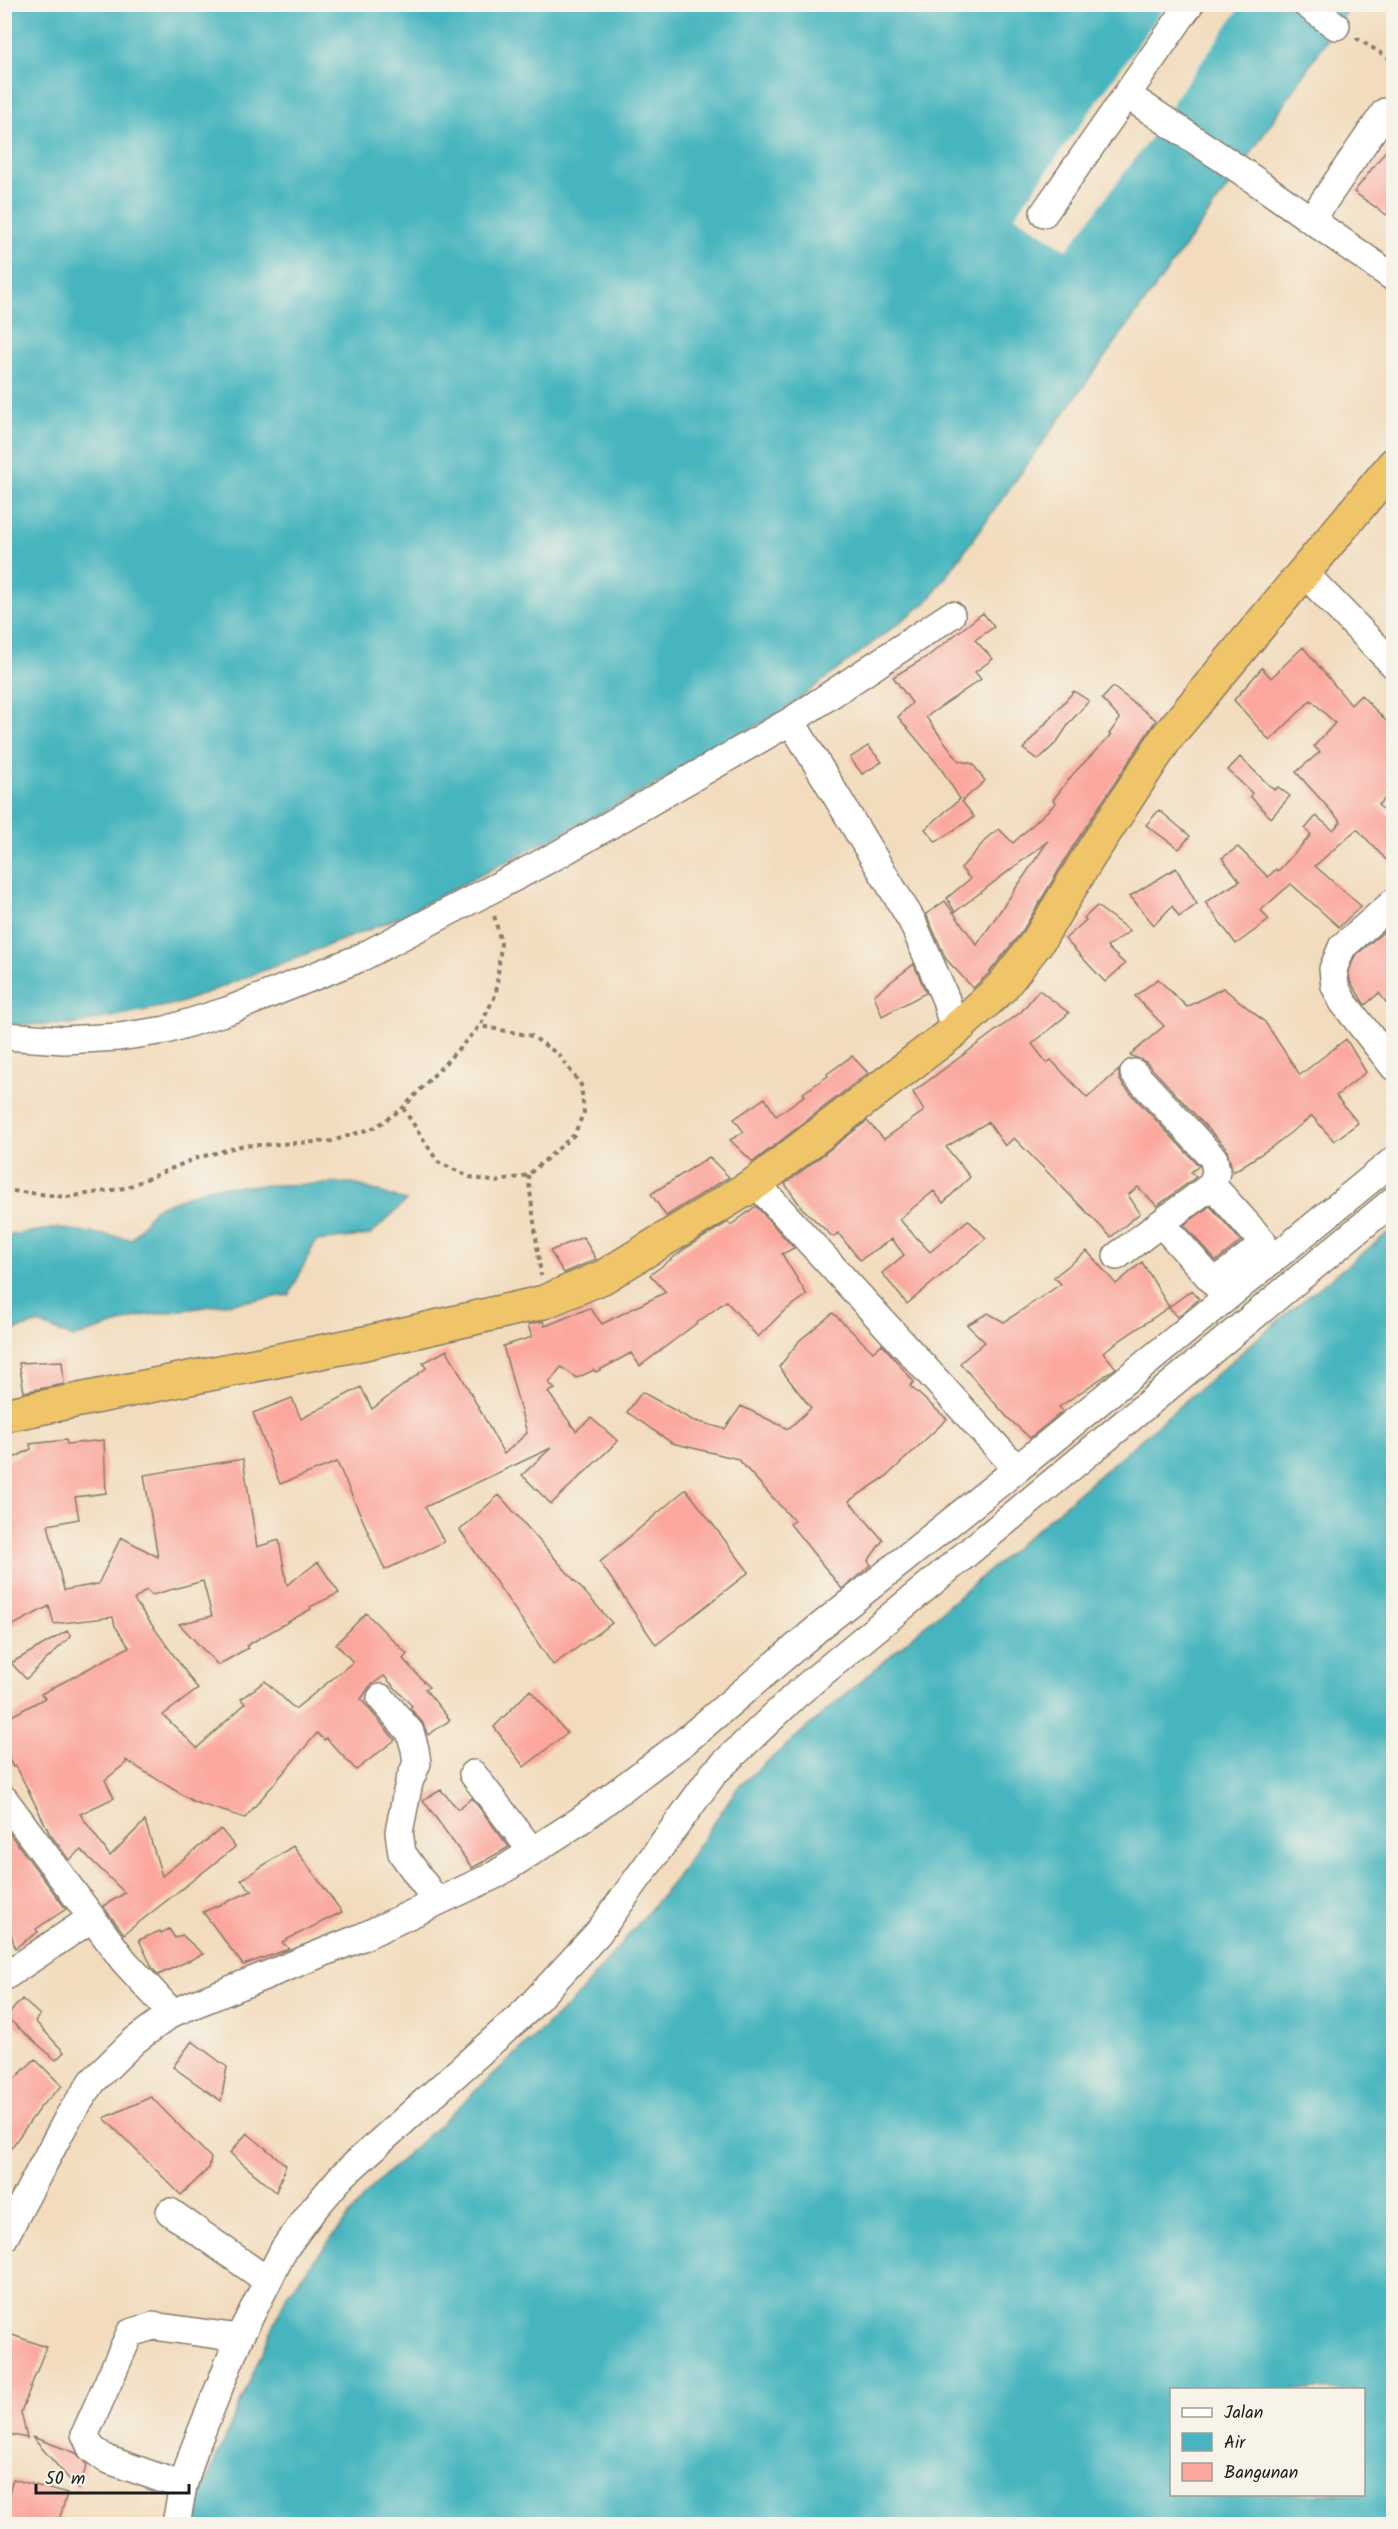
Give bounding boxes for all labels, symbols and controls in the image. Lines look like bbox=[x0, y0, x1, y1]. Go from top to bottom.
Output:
legend bbox=[1170, 2388, 1365, 2496]
text: Jalan bbox=[1224, 2399, 1263, 2428]
text: Air bbox=[1224, 2429, 1246, 2458]
scale bar bbox=[36, 2457, 189, 2495]
text: Bangunan bbox=[1224, 2459, 1298, 2488]
text: 50 m bbox=[45, 2465, 85, 2494]

